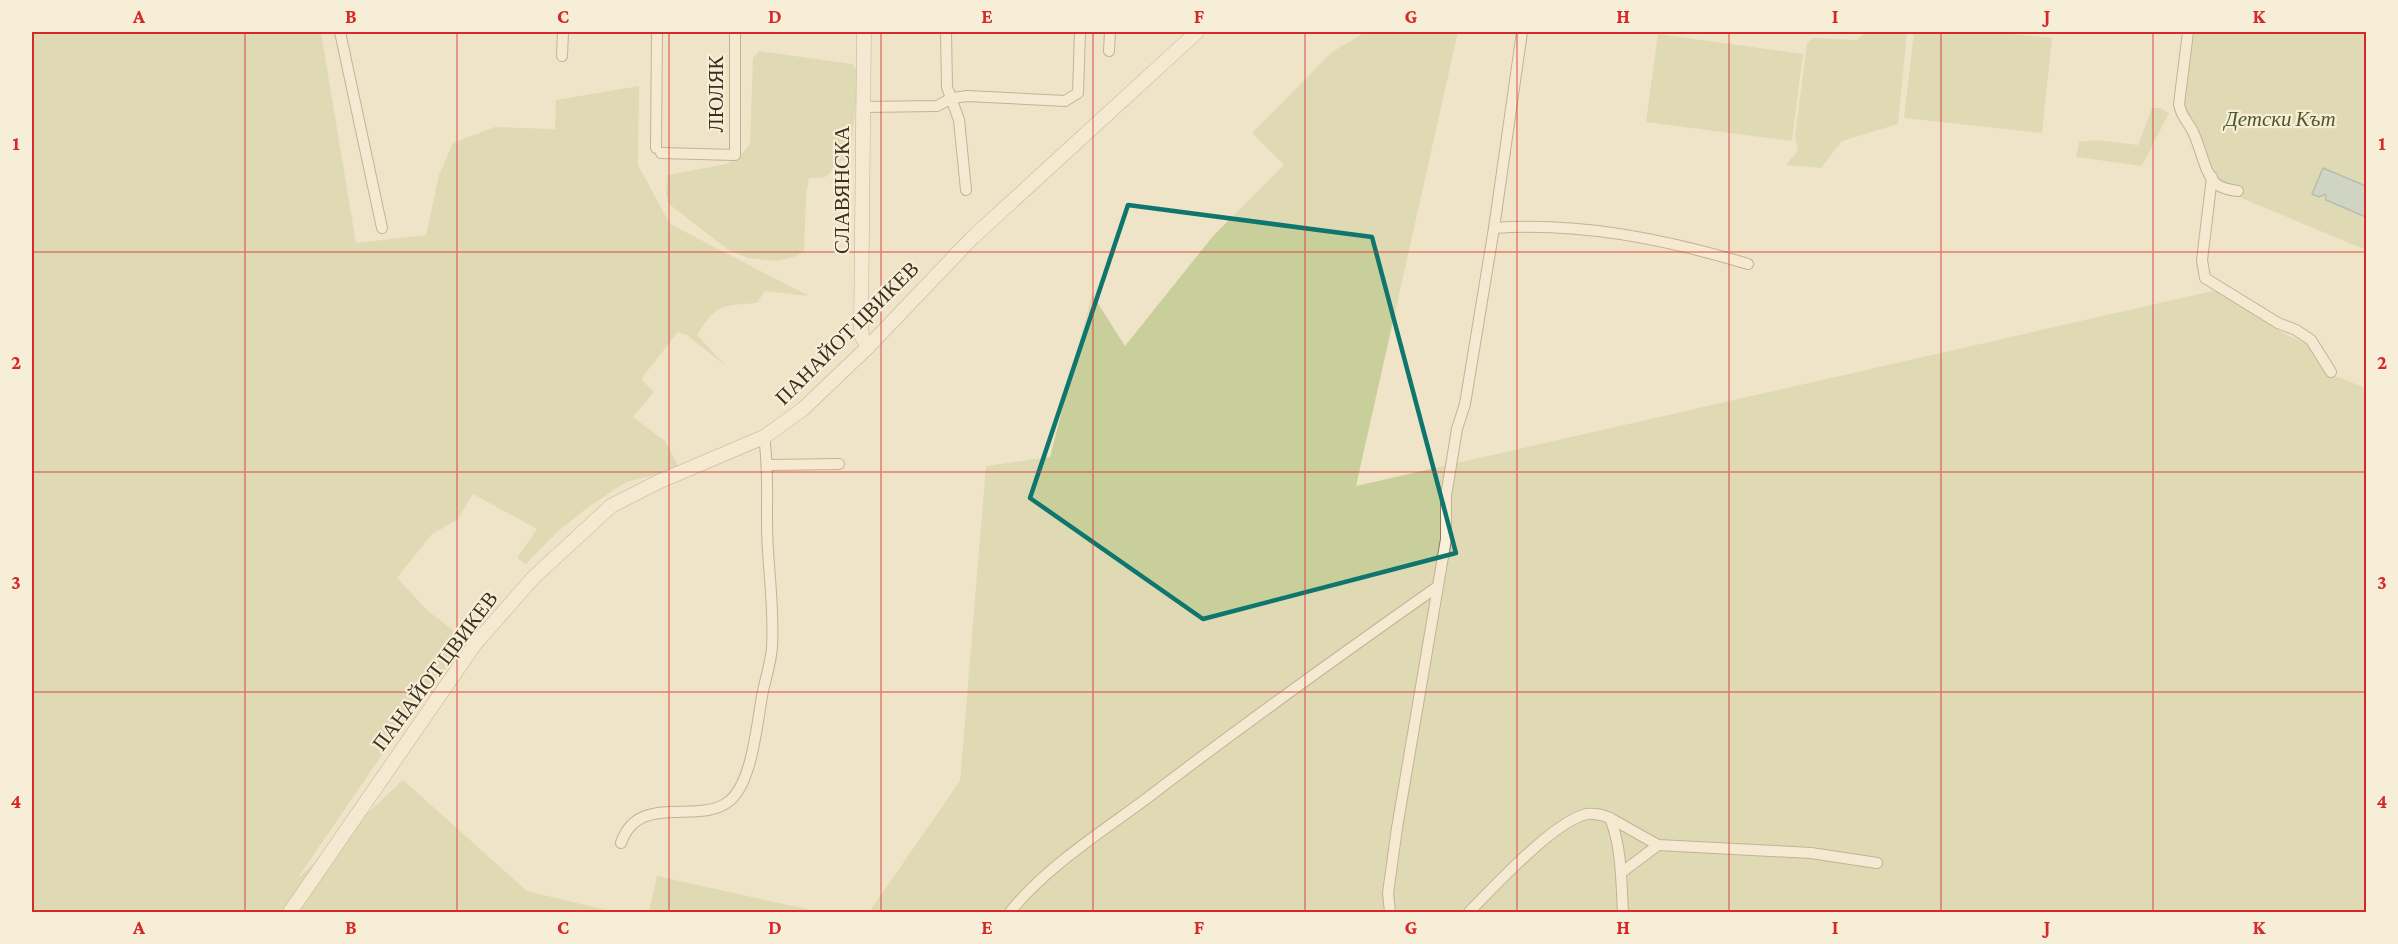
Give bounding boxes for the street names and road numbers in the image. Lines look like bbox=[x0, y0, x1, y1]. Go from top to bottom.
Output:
street label: ЛЮЛЯК bbox=[704, 54, 728, 133]
street label: СЛАВЯНСКА bbox=[830, 125, 854, 254]
street label: ПАНАЙОТ ЦВИКЕВ bbox=[770, 256, 924, 410]
street label: ПАНАЙОТ ЦВИКЕВ bbox=[367, 587, 503, 755]

